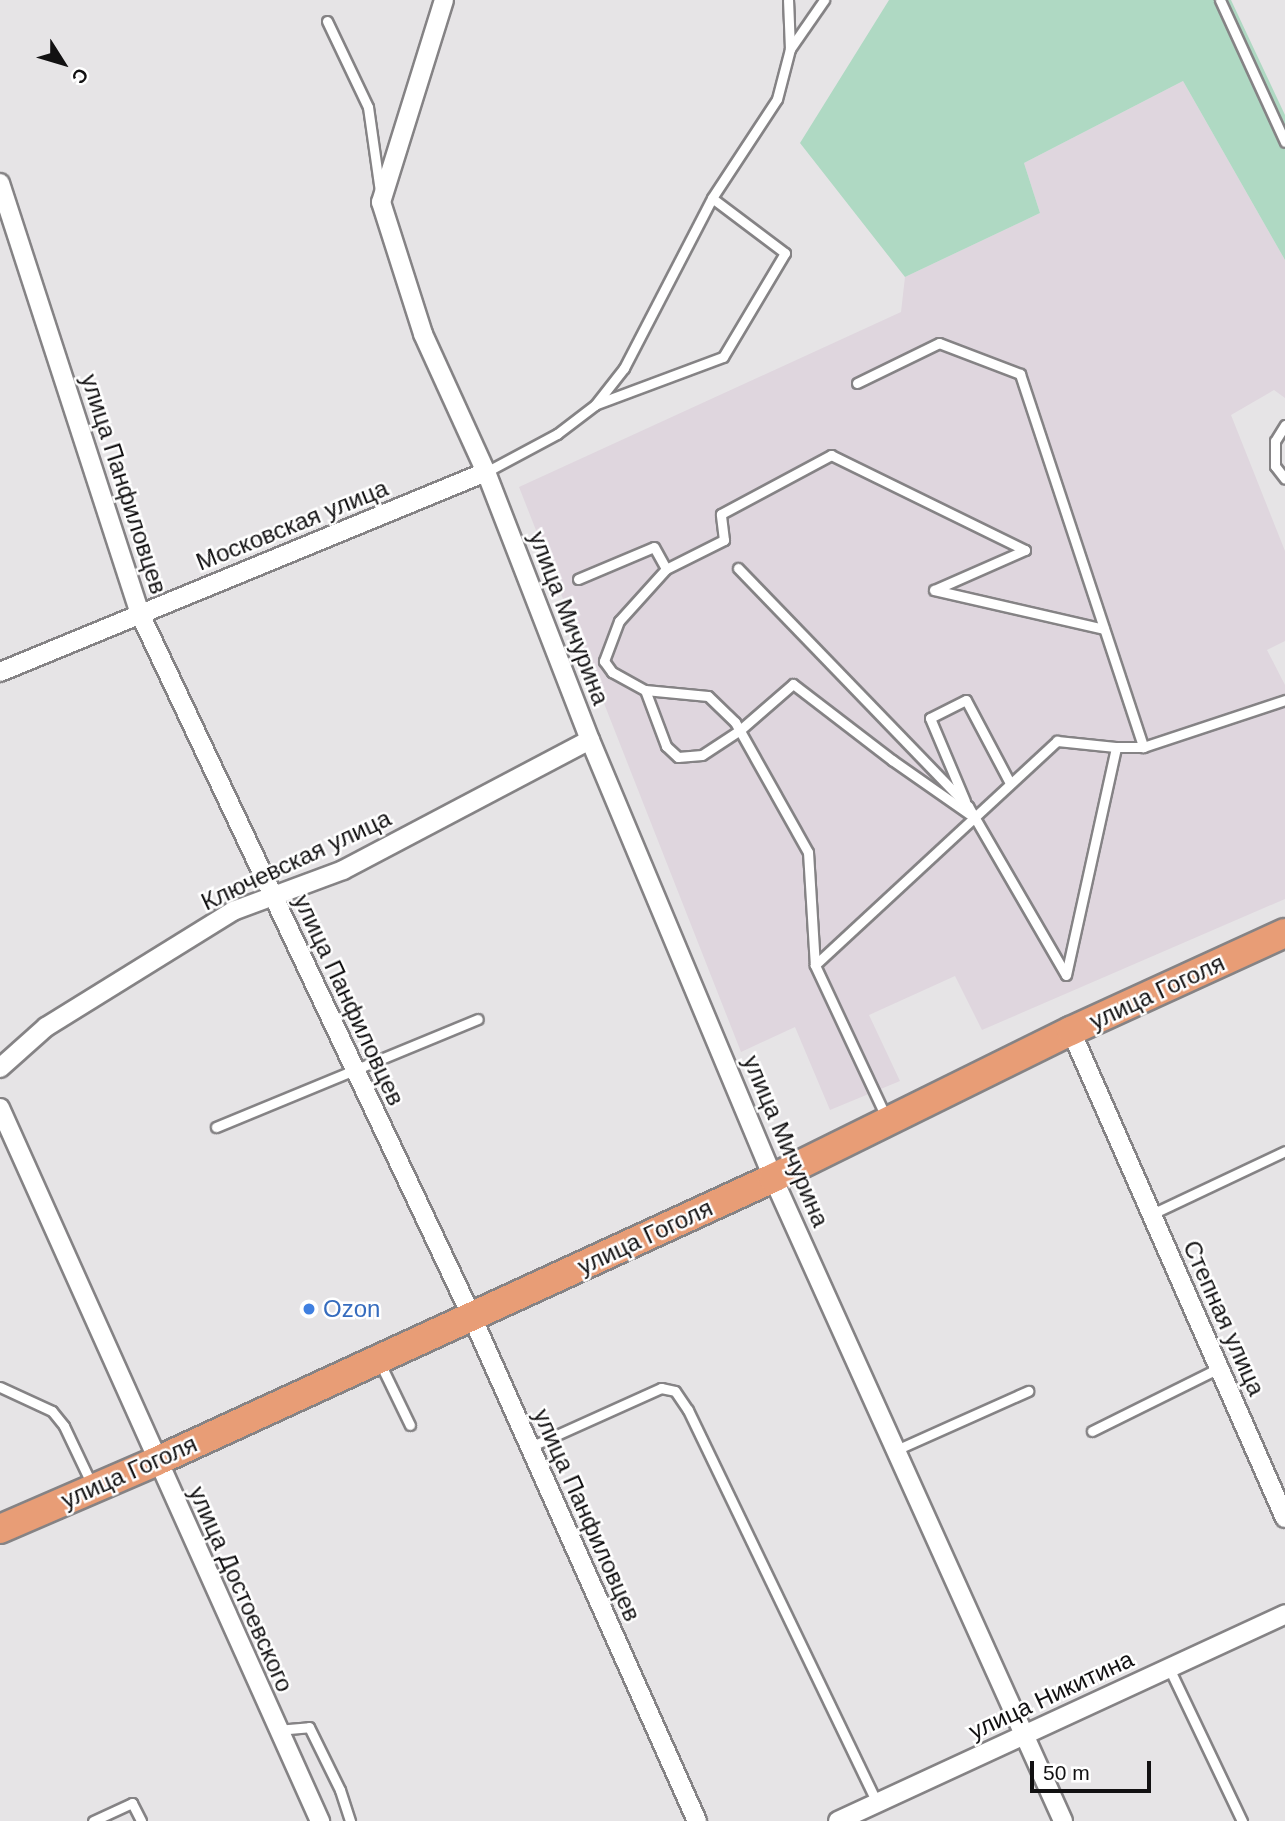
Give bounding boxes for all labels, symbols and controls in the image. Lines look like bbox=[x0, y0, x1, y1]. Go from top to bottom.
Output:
north arrow bbox=[28, 28, 98, 98]
text: С bbox=[68, 64, 93, 88]
street label: улица Панфиловцев bbox=[75, 370, 173, 598]
street label: Московская улица bbox=[192, 473, 392, 577]
street label: улица Мичурина bbox=[523, 527, 615, 709]
street label: Ключевская улица bbox=[197, 803, 395, 917]
street label: улица Панфиловцев bbox=[287, 890, 411, 1110]
street label: улица Гоголя bbox=[1085, 948, 1229, 1036]
street label: улица Мичурина bbox=[737, 1051, 835, 1231]
street label: улица Гоголя bbox=[573, 1193, 717, 1281]
street label: Степная улица bbox=[1177, 1236, 1271, 1400]
place label: Ozon bbox=[323, 1295, 380, 1323]
marker: Ozon bbox=[301, 1301, 317, 1317]
street label: улица Панфиловцев bbox=[527, 1404, 647, 1626]
street label: улица Гоголя bbox=[57, 1429, 201, 1515]
street label: улица Достоевского bbox=[183, 1482, 299, 1696]
street label: улица Никитина bbox=[964, 1644, 1138, 1746]
scale bar bbox=[1033, 1748, 1154, 1792]
text: 50 m bbox=[1043, 1761, 1090, 1784]

